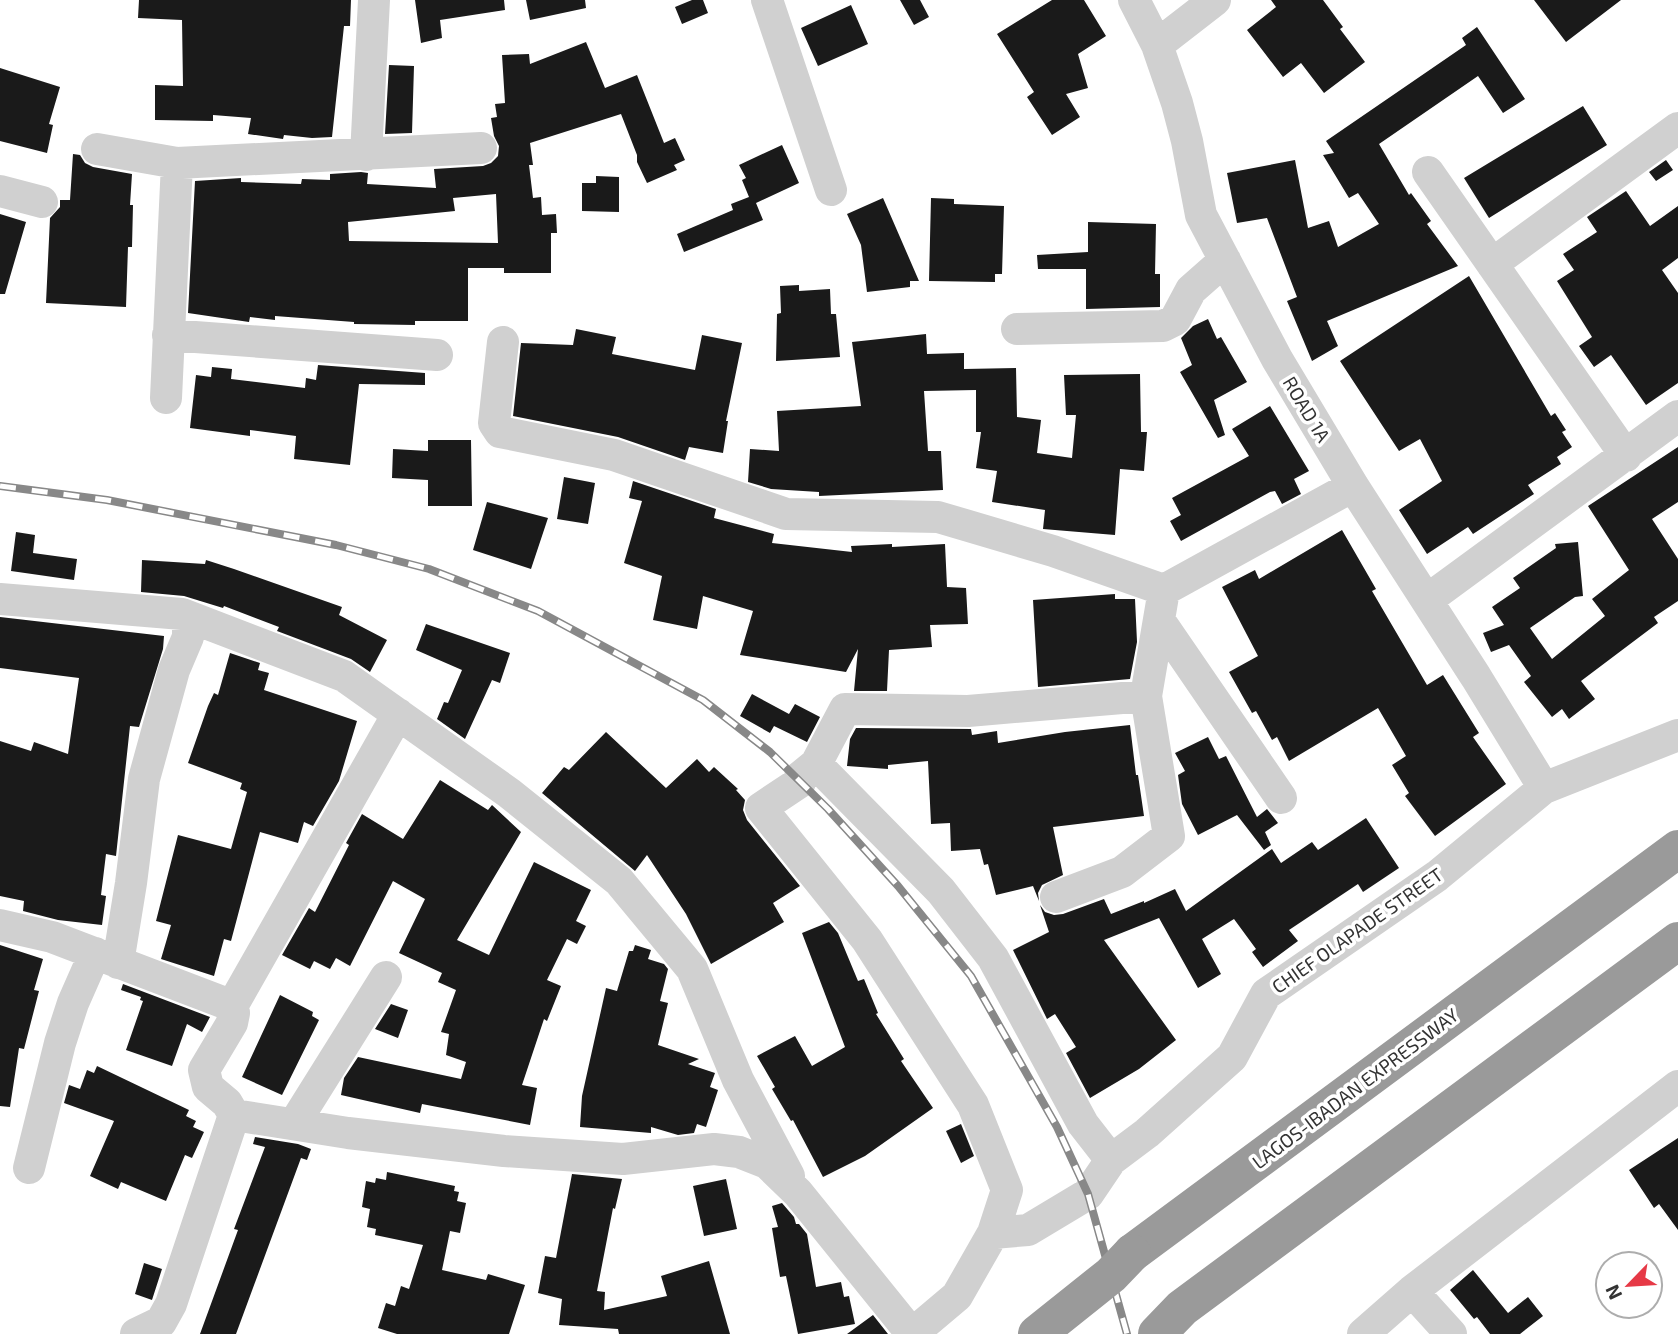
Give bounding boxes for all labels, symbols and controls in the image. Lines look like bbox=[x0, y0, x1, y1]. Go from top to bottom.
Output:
street label: ROAD 1A bbox=[1278, 372, 1336, 446]
street label: CHIEF OLAPADE STREET bbox=[1267, 862, 1447, 998]
street label: LAGOS-IBADAN EXPRESSWAY bbox=[1247, 1003, 1463, 1173]
north arrow bbox=[1594, 1250, 1664, 1320]
text: N bbox=[1600, 1281, 1626, 1303]

